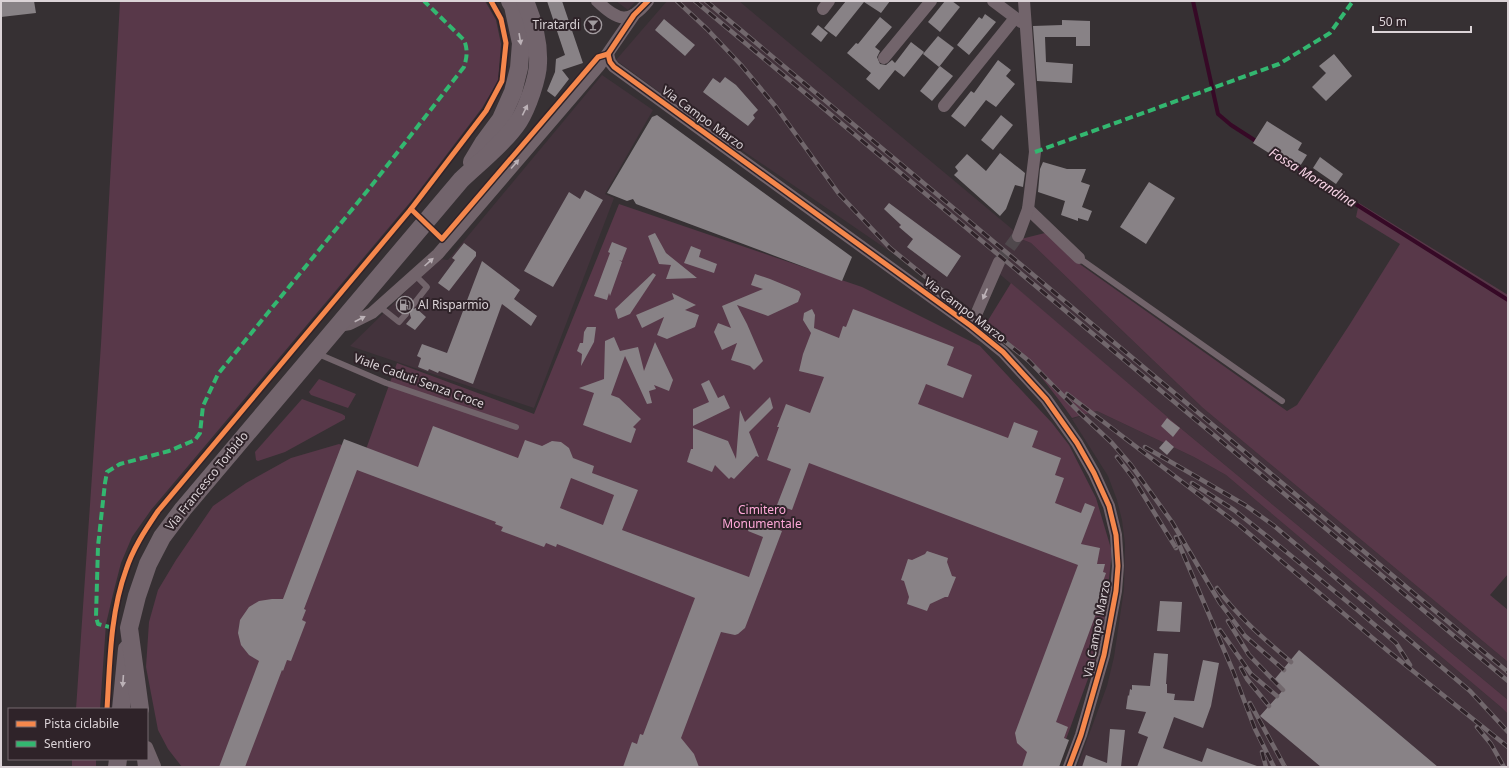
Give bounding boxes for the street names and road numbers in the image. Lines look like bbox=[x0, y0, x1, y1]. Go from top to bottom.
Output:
street label: Via Campo Marzo bbox=[658, 82, 748, 154]
street label: Via Campo Marzo bbox=[921, 273, 1010, 346]
street label: Viale Caduti Senza Croce bbox=[351, 349, 487, 412]
street label: Via Francesco Torbido bbox=[161, 428, 252, 534]
street label: Via Campo Marzo bbox=[1079, 579, 1114, 679]

